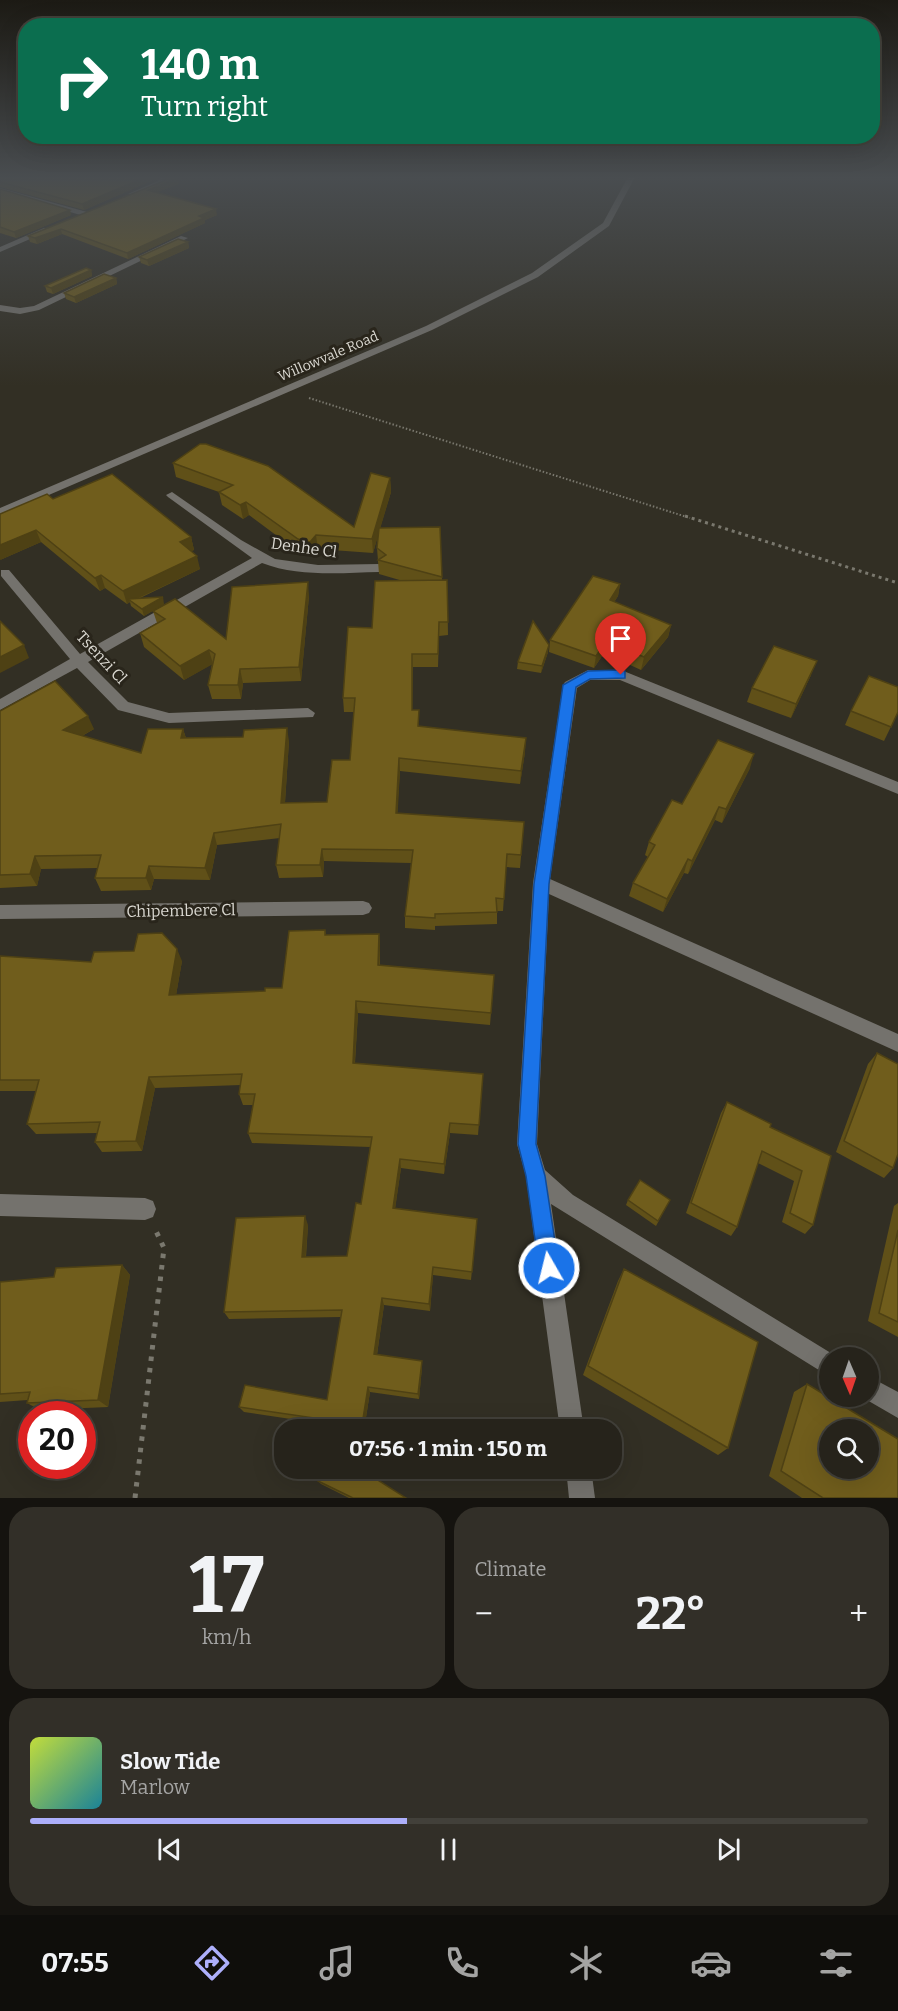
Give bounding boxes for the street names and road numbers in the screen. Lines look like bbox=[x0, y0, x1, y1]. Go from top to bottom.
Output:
street label: Willowvale Road bbox=[275, 328, 381, 385]
street label: Denhe Cl bbox=[270, 533, 339, 562]
street label: Tsenzi Cl bbox=[72, 627, 131, 688]
street label: Chipembere Cl bbox=[126, 900, 236, 921]

